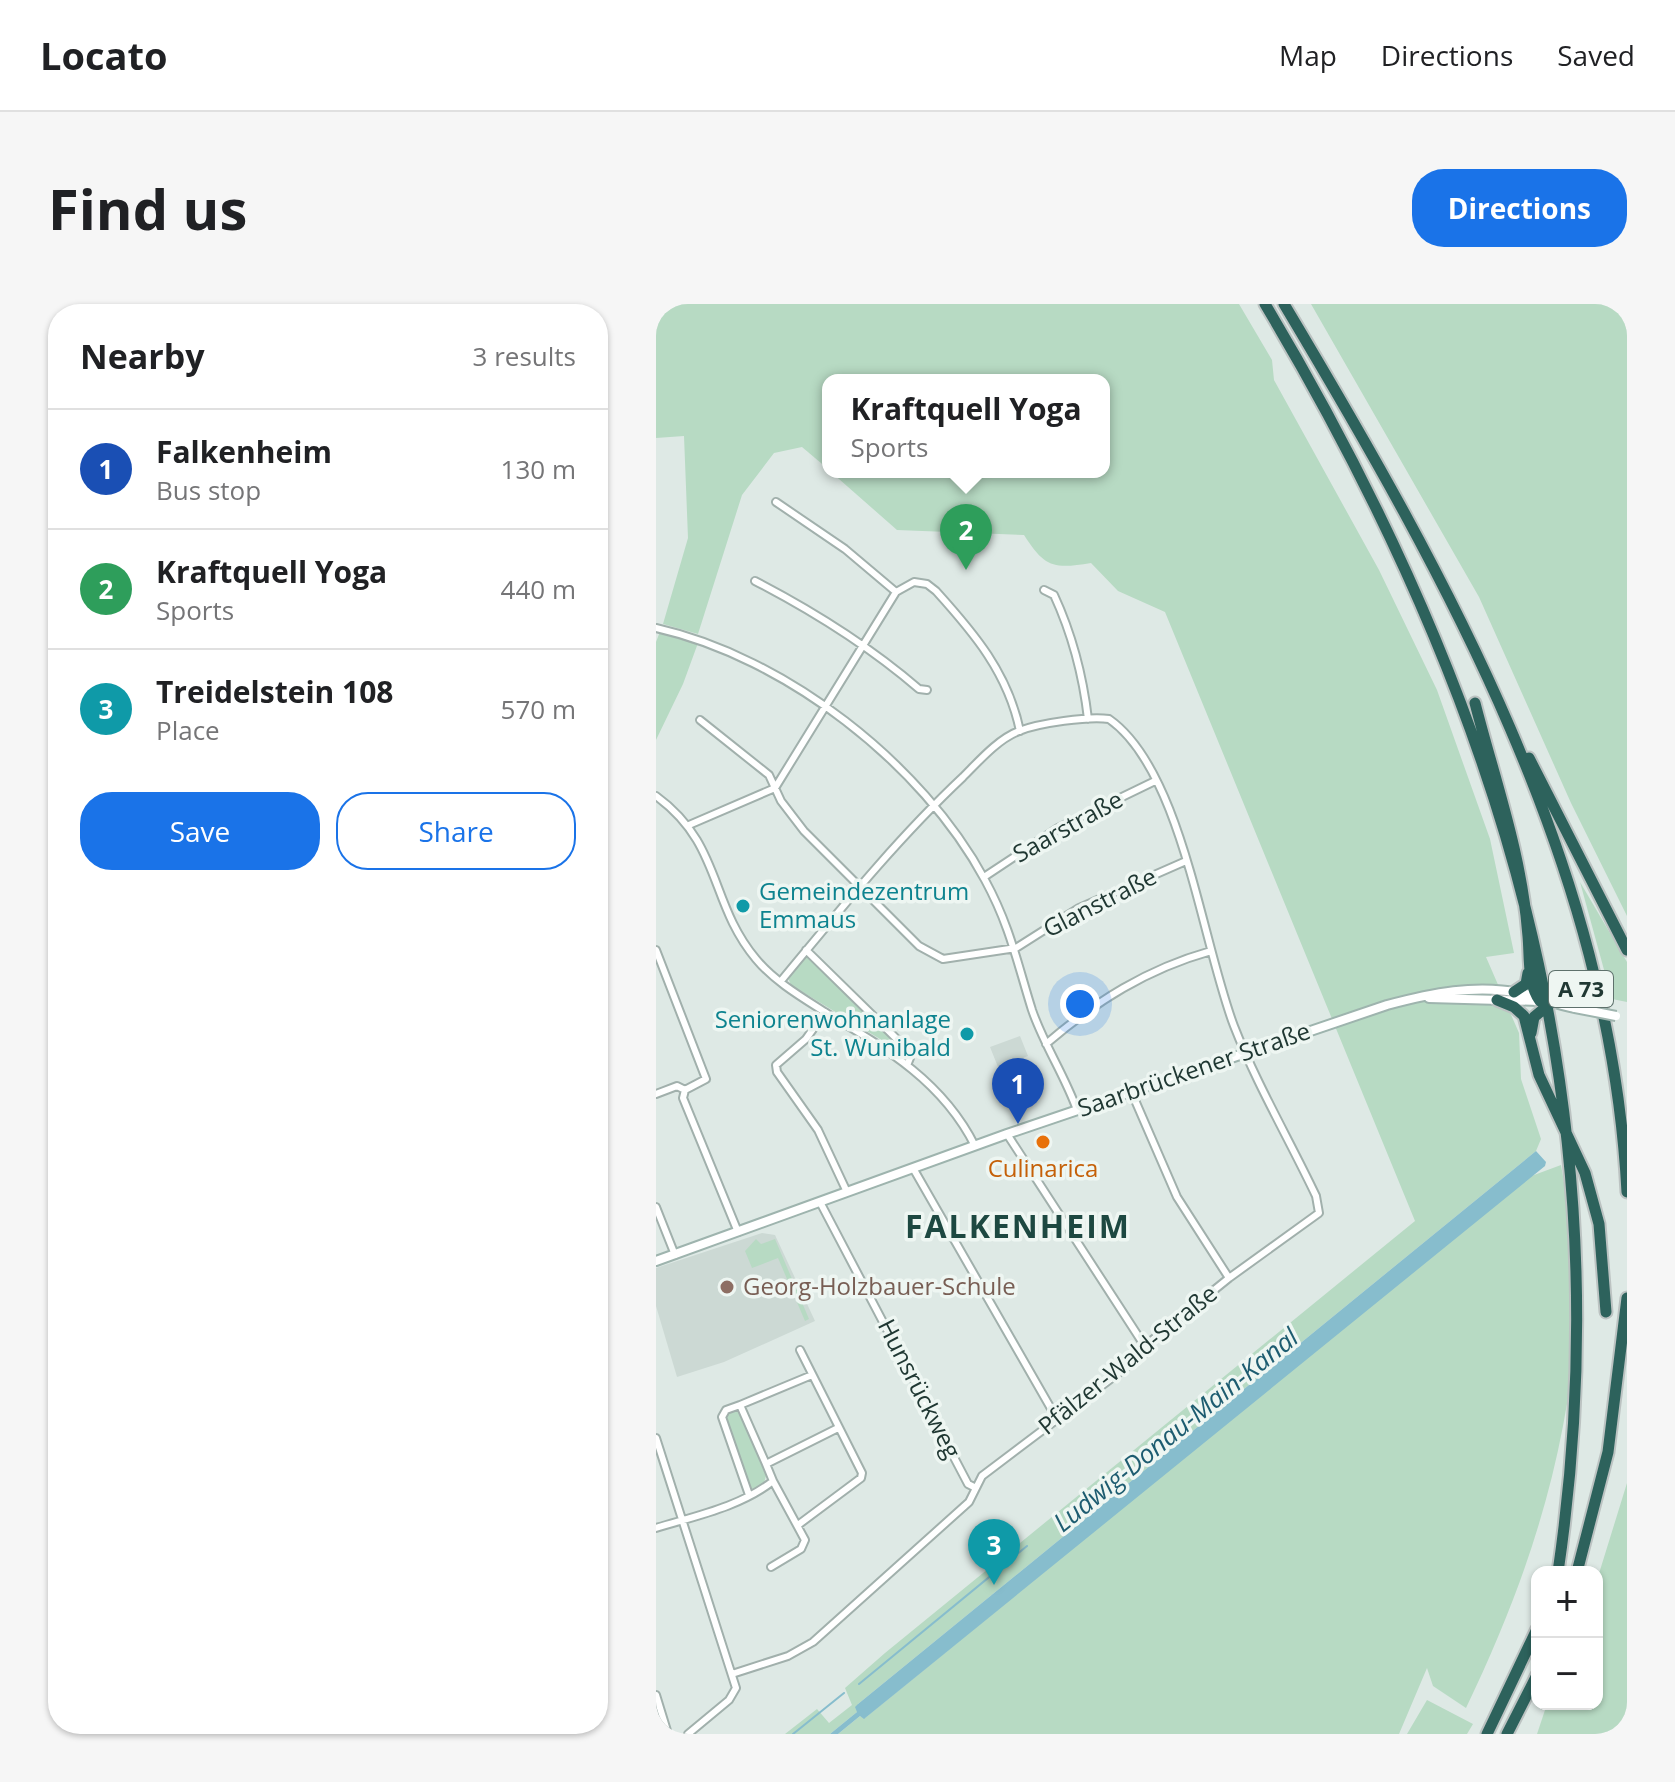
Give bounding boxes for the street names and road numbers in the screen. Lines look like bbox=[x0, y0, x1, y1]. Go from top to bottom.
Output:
street label: Saarstraße bbox=[1006, 782, 1128, 869]
street label: Glanstraße bbox=[1037, 859, 1162, 944]
road number: A 73 bbox=[1549, 971, 1613, 1007]
street label: Saarbrückener Straße bbox=[1073, 1013, 1314, 1124]
street label: Pfälzer-Wald-Straße bbox=[1031, 1276, 1223, 1441]
street label: Hunsrückweg bbox=[871, 1313, 970, 1464]

